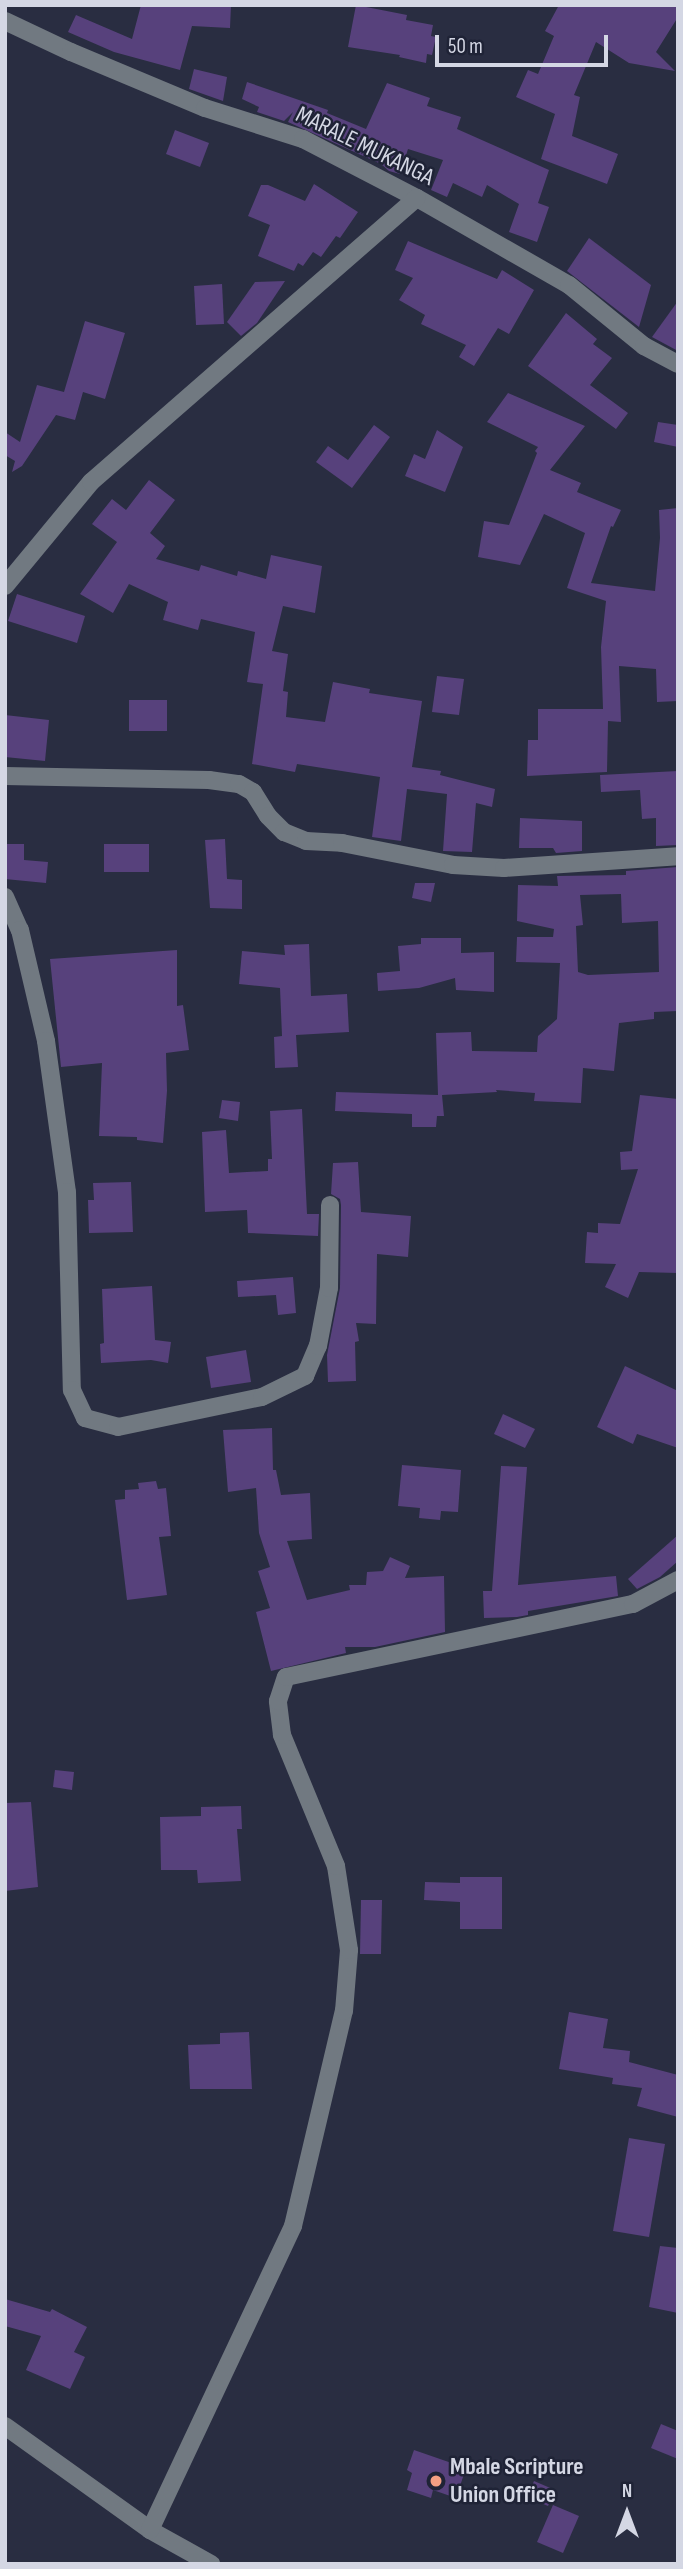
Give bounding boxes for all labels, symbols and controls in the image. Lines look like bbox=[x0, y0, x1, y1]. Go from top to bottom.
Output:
scale bar bbox=[438, 21, 611, 65]
text: 50 m bbox=[448, 34, 483, 59]
street label: MARALE MUKANGA bbox=[291, 100, 439, 192]
place label: Mbale Scripture Union Office bbox=[450, 2453, 584, 2509]
marker: Mbale Scripture Union Office bbox=[428, 2473, 444, 2489]
north arrow bbox=[592, 2478, 662, 2548]
text: N bbox=[622, 2480, 632, 2503]

